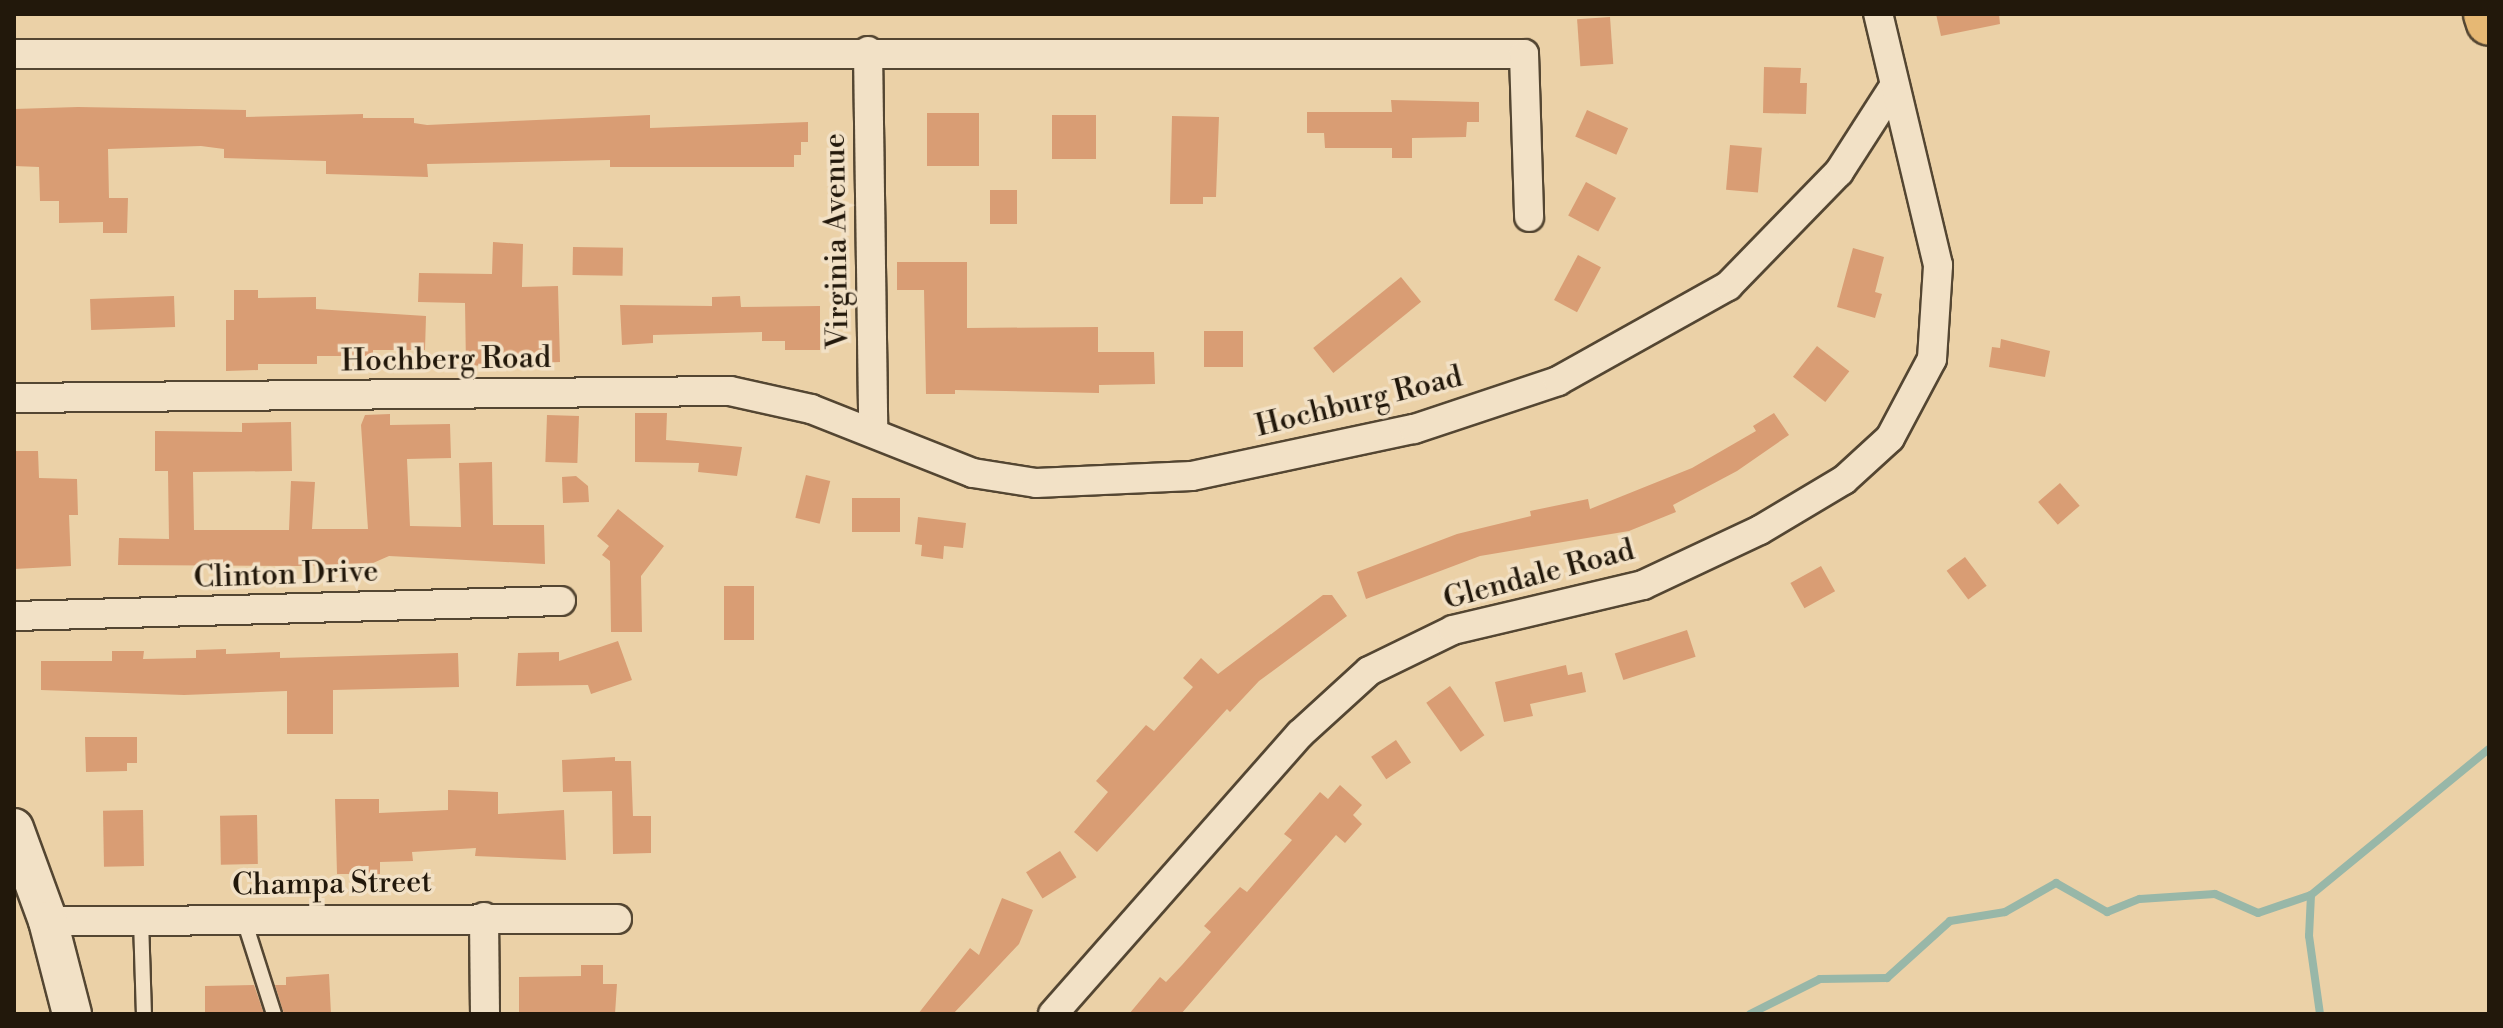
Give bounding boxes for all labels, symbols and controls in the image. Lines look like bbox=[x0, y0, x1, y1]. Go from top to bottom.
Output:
street label: Virginia Avenue bbox=[817, 133, 857, 349]
street label: Hochberg Road bbox=[341, 340, 551, 380]
street label: Hochburg Road bbox=[1252, 359, 1466, 445]
street label: Glendale Road bbox=[1440, 532, 1638, 618]
street label: Clinton Drive bbox=[193, 554, 379, 596]
street label: Champa Street bbox=[232, 864, 432, 904]

